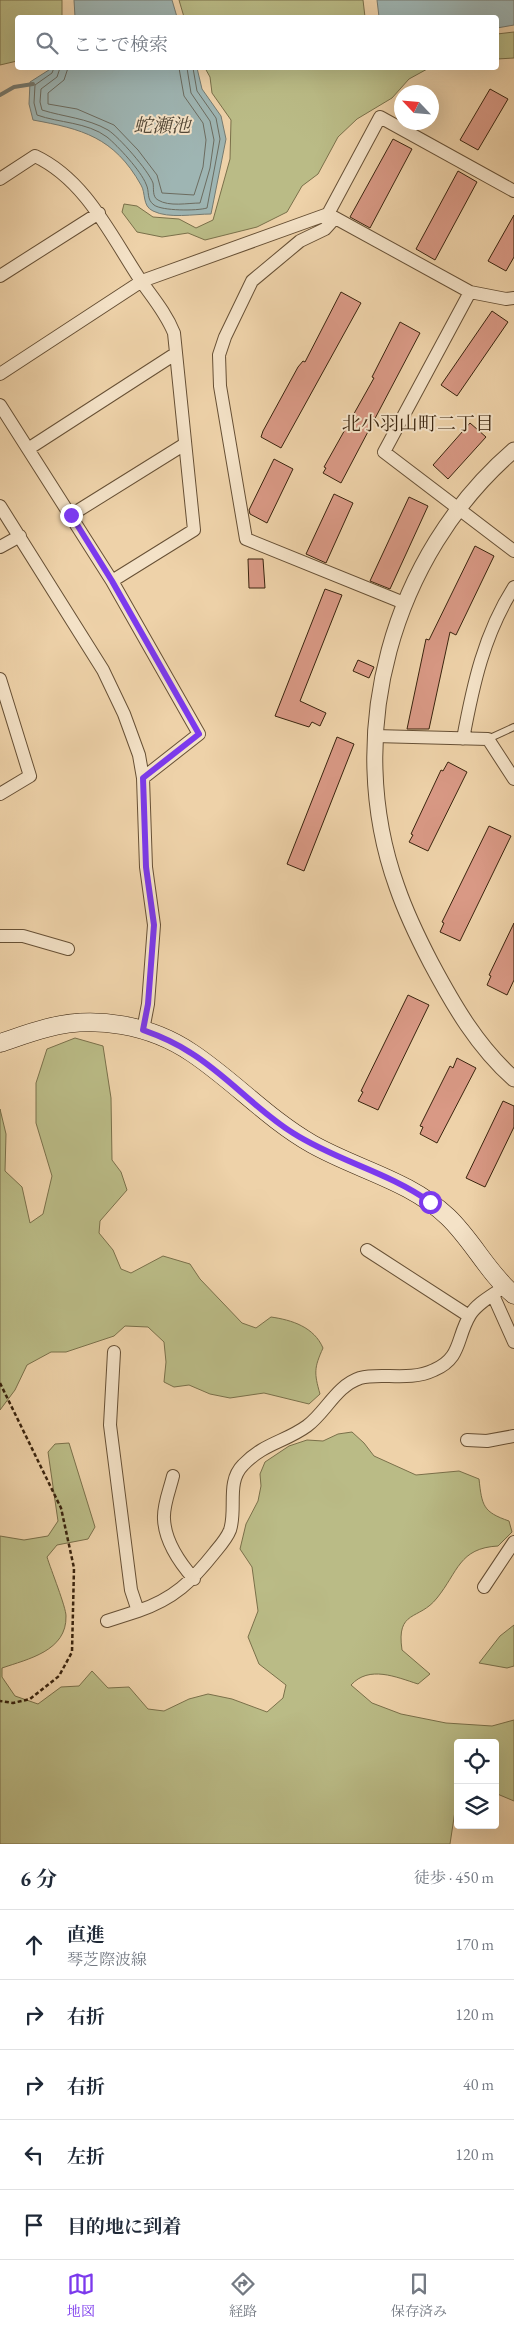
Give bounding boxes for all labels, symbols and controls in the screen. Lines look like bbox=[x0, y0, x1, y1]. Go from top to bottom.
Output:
search box bbox=[15, 15, 499, 70]
icon: search bbox=[33, 29, 61, 57]
text: ここで検索 bbox=[73, 32, 168, 57]
north arrow bbox=[394, 85, 439, 130]
water label: 蛇瀬池 bbox=[133, 113, 192, 138]
district label: 北小羽山町二丁目 bbox=[342, 411, 494, 436]
route end bbox=[60, 504, 83, 527]
route start bbox=[419, 1191, 442, 1214]
map controls bbox=[454, 1739, 499, 1829]
button: locate bbox=[454, 1739, 499, 1784]
button: layers bbox=[454, 1784, 499, 1829]
text: 6 分 bbox=[20, 1865, 57, 1892]
text: 徒歩 · 450 m bbox=[414, 1867, 494, 1888]
text: 直進 bbox=[67, 1922, 105, 1947]
icon: ahead bbox=[20, 1931, 48, 1959]
text: 170 m bbox=[455, 1934, 494, 1955]
text: 琴芝際波線 bbox=[67, 1949, 147, 1970]
icon: right bbox=[20, 2001, 48, 2029]
text: 右折 bbox=[67, 2004, 105, 2029]
text: 120 m bbox=[455, 2004, 494, 2025]
icon: right bbox=[20, 2071, 48, 2099]
text: 右折 bbox=[67, 2074, 105, 2099]
text: 40 m bbox=[463, 2074, 494, 2095]
icon: left bbox=[20, 2141, 48, 2169]
text: 左折 bbox=[67, 2144, 105, 2169]
text: 120 m bbox=[455, 2144, 494, 2165]
icon: arrive bbox=[20, 2211, 48, 2239]
text: 目的地に到着 bbox=[67, 2214, 181, 2239]
tab: 地図 bbox=[67, 2270, 95, 2320]
tab: 経路 bbox=[229, 2270, 257, 2320]
tab: 保存済み bbox=[391, 2270, 447, 2320]

